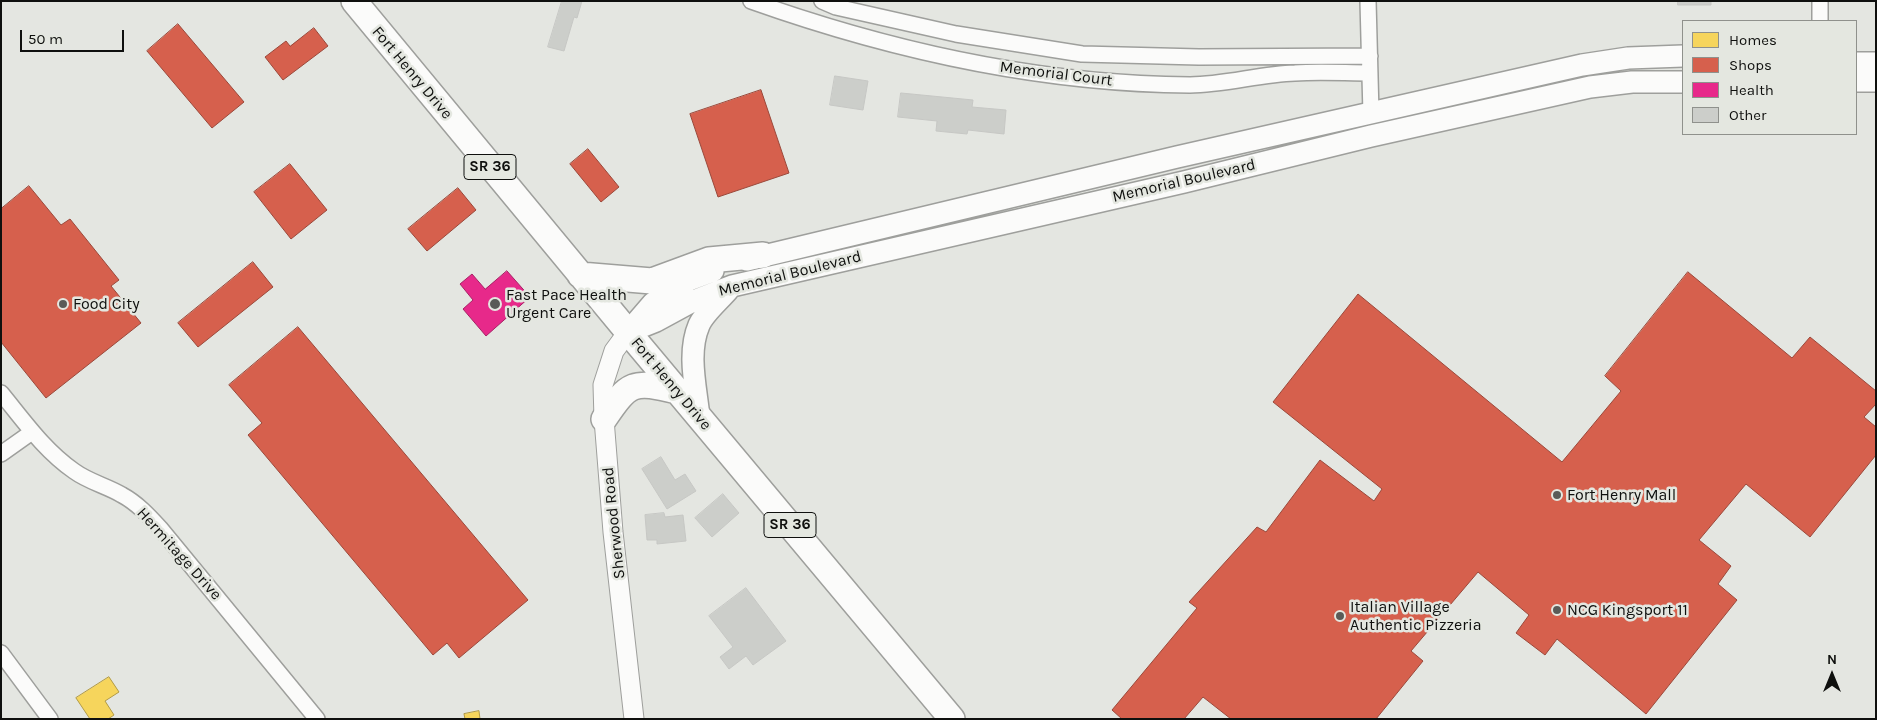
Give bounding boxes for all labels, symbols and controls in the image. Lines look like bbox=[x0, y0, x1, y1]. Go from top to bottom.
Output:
scale bar bbox=[22, 20, 126, 52]
legend bbox=[1682, 20, 1857, 135]
street label: Fort Henry Drive bbox=[368, 23, 456, 123]
text: 50 m bbox=[28, 30, 63, 48]
text: Homes bbox=[1729, 31, 1777, 49]
text: Shops bbox=[1729, 56, 1772, 74]
street label: Memorial Court bbox=[999, 58, 1113, 90]
text: Health bbox=[1729, 81, 1774, 99]
text: Other bbox=[1729, 106, 1767, 124]
road number: SR 36 bbox=[464, 154, 516, 180]
street label: Memorial Boulevard bbox=[1111, 155, 1257, 207]
street label: Memorial Boulevard bbox=[717, 247, 863, 301]
place label: Fast Pace Health Urgent Care bbox=[506, 285, 627, 323]
place label: Food City bbox=[73, 294, 140, 314]
marker: Fast Pace Health Urgent Care bbox=[488, 297, 502, 311]
marker: Food City bbox=[57, 298, 69, 310]
street label: Fort Henry Drive bbox=[627, 334, 715, 434]
street label: Sherwood Road bbox=[599, 466, 629, 580]
place label: Fort Henry Mall bbox=[1567, 485, 1676, 505]
marker: Fort Henry Mall bbox=[1551, 489, 1563, 501]
street label: Hermitage Drive bbox=[132, 504, 226, 604]
road number: SR 36 bbox=[764, 512, 816, 538]
place label: Italian Village Authentic Pizzeria bbox=[1350, 597, 1482, 635]
place label: NCG Kingsport 11 bbox=[1567, 600, 1688, 620]
marker: NCG Kingsport 11 bbox=[1551, 604, 1563, 616]
marker: Italian Village Authentic Pizzeria bbox=[1334, 610, 1346, 622]
north arrow bbox=[1807, 650, 1857, 700]
text: N bbox=[1827, 651, 1837, 668]

